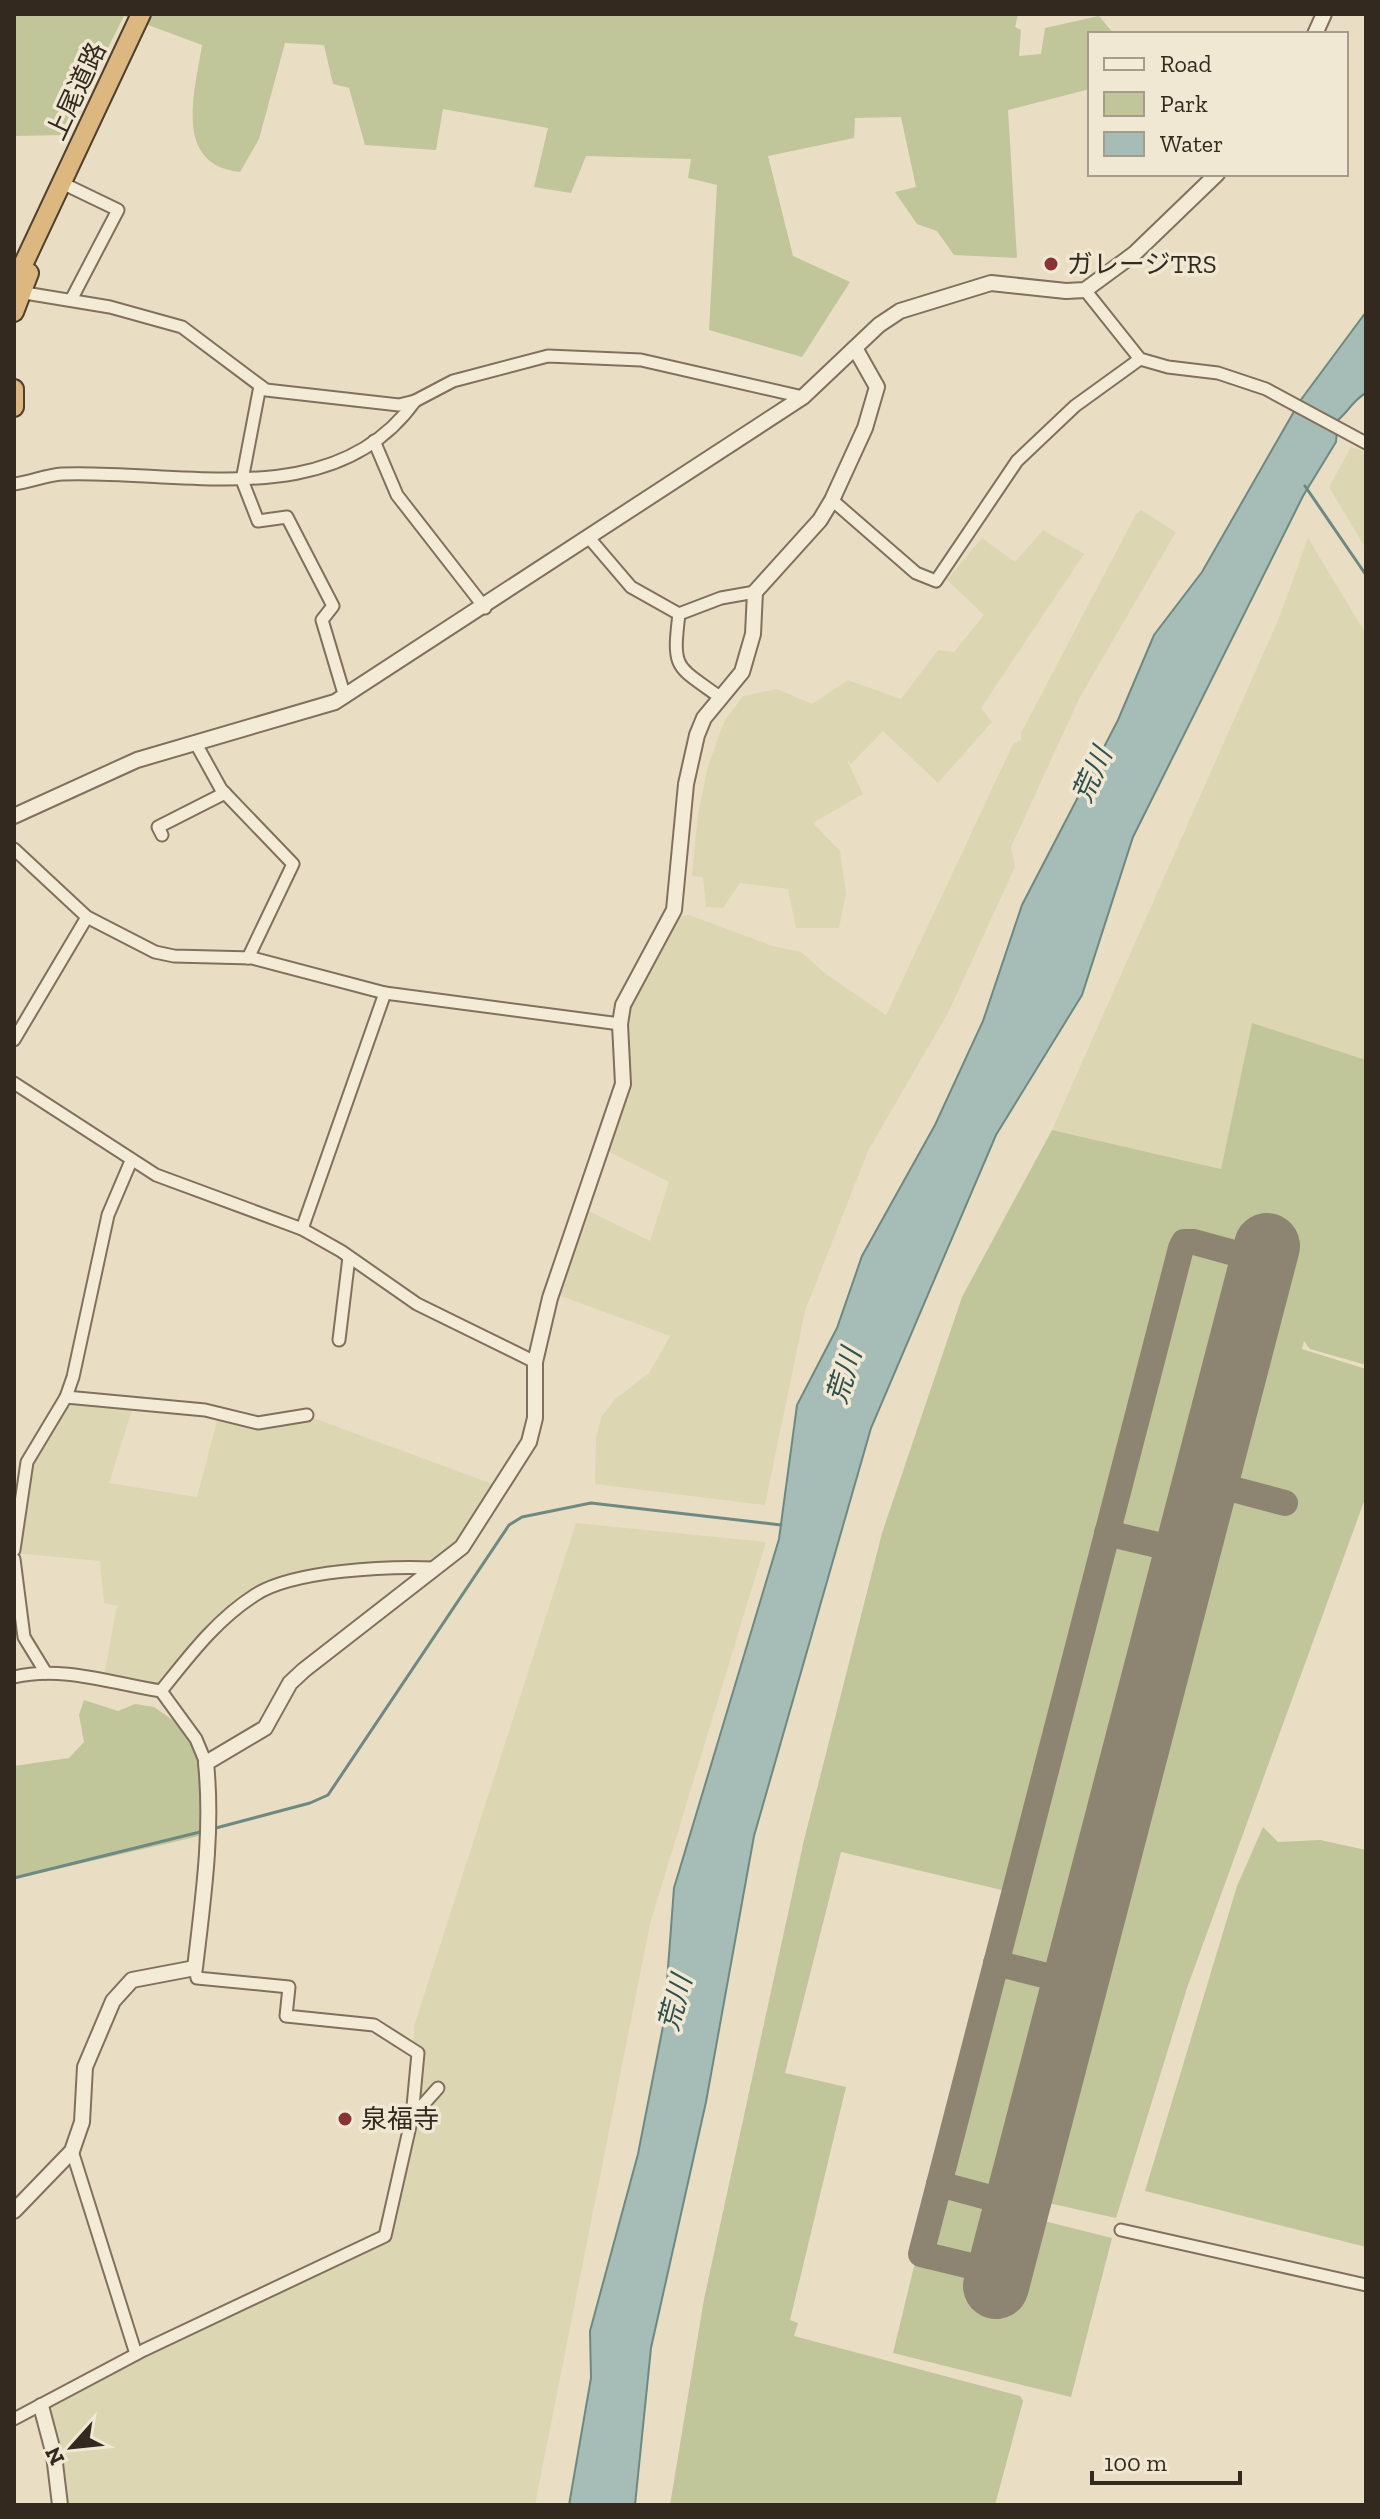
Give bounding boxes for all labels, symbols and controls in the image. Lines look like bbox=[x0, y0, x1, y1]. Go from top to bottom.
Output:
legend bbox=[1088, 32, 1348, 176]
street label: 上尾道路 bbox=[40, 37, 112, 145]
text: Road bbox=[1160, 49, 1212, 78]
text: Park bbox=[1160, 89, 1208, 118]
text: Water bbox=[1160, 129, 1223, 158]
place label: ガレージTRS bbox=[1067, 248, 1217, 280]
marker: ガレージTRS bbox=[1042, 255, 1060, 273]
water label: 荒川 bbox=[1066, 740, 1120, 807]
water label: 荒川 bbox=[820, 1342, 869, 1408]
water label: 荒川 bbox=[652, 1969, 699, 2034]
place label: 泉福寺 bbox=[361, 2103, 439, 2135]
marker: 泉福寺 bbox=[336, 2110, 354, 2128]
north arrow bbox=[32, 2407, 112, 2487]
scale bar bbox=[1092, 2435, 1240, 2485]
text: N bbox=[39, 2442, 70, 2469]
text: 100 m bbox=[1104, 2448, 1167, 2477]

